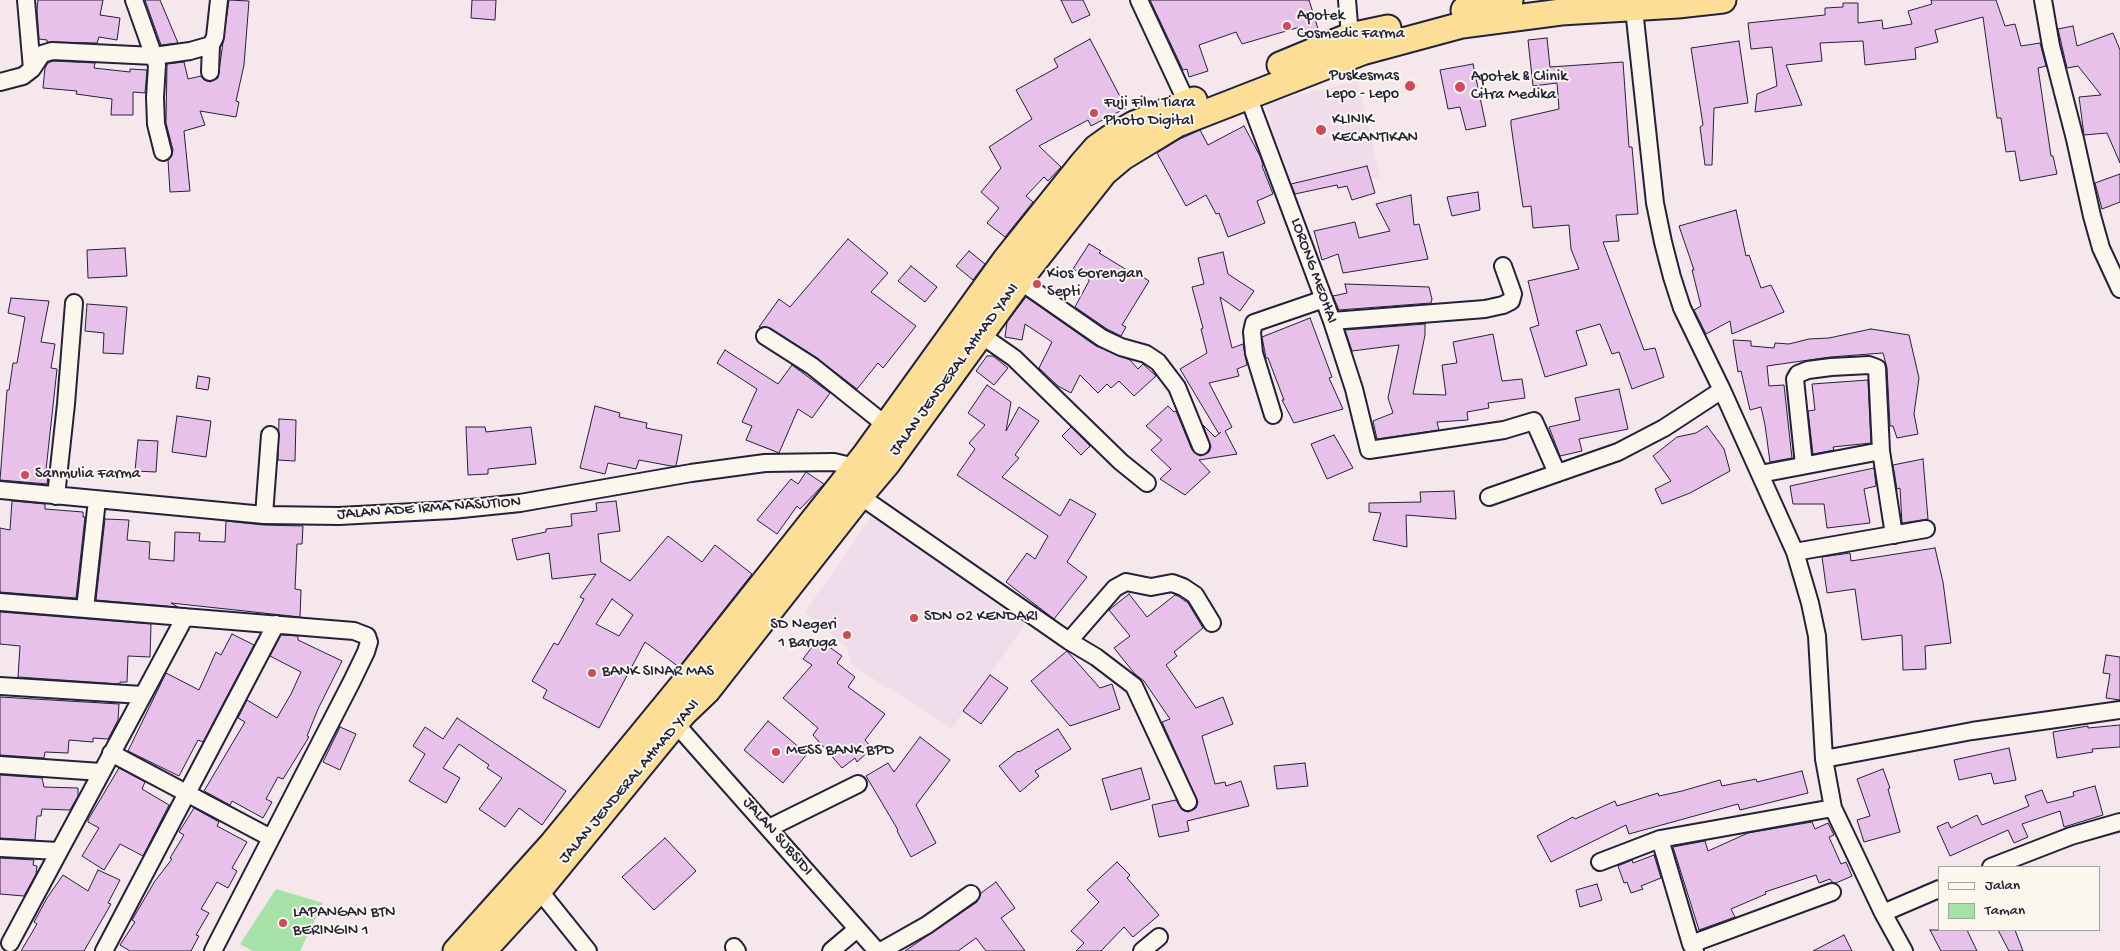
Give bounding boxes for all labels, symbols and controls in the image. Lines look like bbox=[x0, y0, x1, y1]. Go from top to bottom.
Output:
place label: Apotek Cosmedic Farma bbox=[1297, 7, 1405, 45]
marker: Apotek Cosmedic Farma bbox=[1281, 20, 1293, 32]
place label: Puskesmas Lepo - Lepo bbox=[1326, 67, 1399, 105]
place label: Apotek & Clinik Citra Medika bbox=[1471, 68, 1567, 106]
marker: Puskesmas Lepo - Lepo bbox=[1403, 79, 1417, 93]
marker: Apotek & Clinik Citra Medika bbox=[1453, 80, 1467, 94]
place label: Fuji Film Tiara Photo Digital bbox=[1104, 94, 1195, 132]
marker: Fuji Film Tiara Photo Digital bbox=[1088, 107, 1100, 119]
place label: KLINIK KECANTIKAN bbox=[1332, 111, 1418, 149]
marker: KLINIK KECANTIKAN bbox=[1314, 123, 1328, 137]
street label: LORONG MEOHAI bbox=[1285, 216, 1341, 326]
place label: Kios Gorengan Septi bbox=[1047, 265, 1143, 303]
marker: Kios Gorengan Septi bbox=[1031, 278, 1043, 290]
street label: JALAN JENDERAL AHMAD YANI bbox=[886, 280, 1024, 460]
place label: Sanmulia Farma bbox=[35, 465, 140, 485]
marker: Sanmulia Farma bbox=[19, 469, 31, 481]
street label: JALAN ADE IRMA NASUTION bbox=[336, 493, 522, 525]
place label: SDN 02 KENDARI bbox=[924, 608, 1038, 628]
marker: SDN 02 KENDARI bbox=[908, 612, 920, 624]
place label: SD Negeri 1 Baruga bbox=[770, 616, 837, 654]
marker: SD Negeri 1 Baruga bbox=[841, 629, 853, 641]
place label: BANK SINAR MAS bbox=[602, 663, 714, 683]
marker: BANK SINAR MAS bbox=[586, 667, 598, 679]
street label: JALAN JENDERAL AHMAD YANI bbox=[556, 696, 704, 868]
place label: MESS BANK BPD bbox=[786, 742, 894, 762]
marker: MESS BANK BPD bbox=[770, 746, 782, 758]
street label: JALAN SUBSIDI bbox=[738, 794, 816, 880]
legend bbox=[1938, 866, 2100, 931]
text: Jalan bbox=[1985, 877, 2020, 895]
text: Taman bbox=[1985, 902, 2025, 920]
place label: LAPANGAN BTN BERINGIN 1 bbox=[293, 904, 396, 942]
marker: LAPANGAN BTN BERINGIN 1 bbox=[277, 917, 289, 929]

